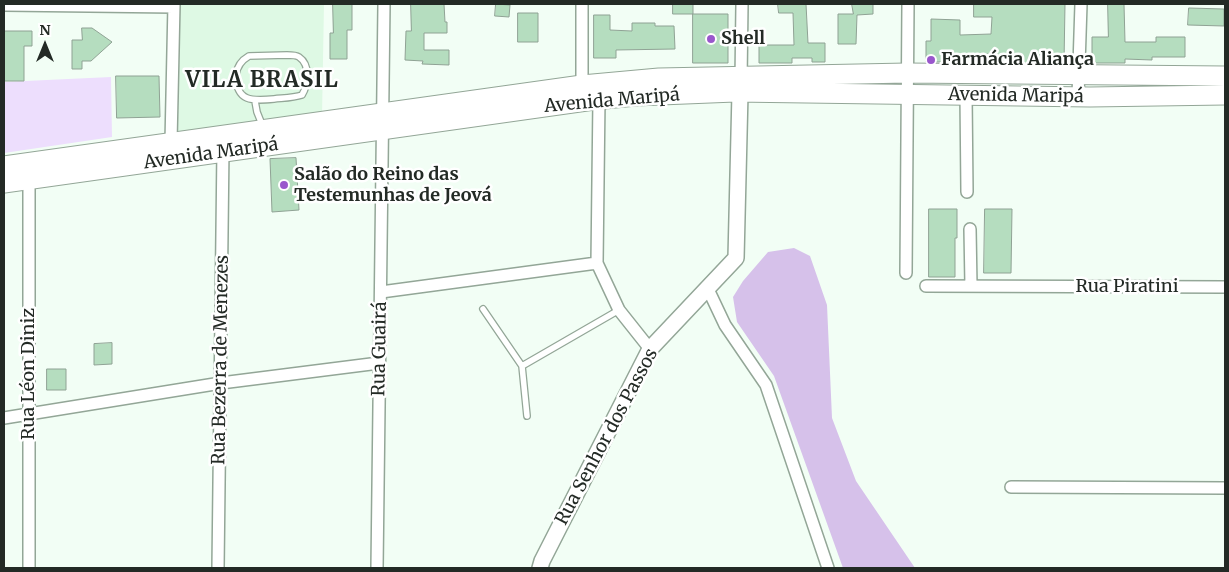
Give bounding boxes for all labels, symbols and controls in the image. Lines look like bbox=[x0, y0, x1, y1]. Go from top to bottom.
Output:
north arrow bbox=[20, 20, 70, 70]
text: N bbox=[39, 21, 51, 39]
place label: Shell bbox=[721, 28, 765, 50]
marker: Shell bbox=[705, 33, 717, 45]
place label: Farmácia Aliança bbox=[941, 49, 1094, 71]
marker: Farmácia Aliança bbox=[925, 54, 937, 66]
district label: VILA BRASIL bbox=[184, 68, 340, 94]
street label: Avenida Maripá bbox=[543, 84, 681, 118]
street label: Avenida Maripá bbox=[948, 84, 1084, 108]
street label: Avenida Maripá bbox=[142, 134, 280, 174]
place label: Salão do Reino das Testemunhas de Jeová bbox=[294, 164, 492, 206]
marker: Salão do Reino das Testemunhas de Jeová bbox=[278, 179, 290, 191]
street label: Rua Bezerra de Menezes bbox=[208, 255, 234, 465]
street label: Rua Piratini bbox=[1076, 276, 1178, 298]
street label: Rua Guairá bbox=[368, 301, 392, 397]
street label: Rua Léon Diniz bbox=[18, 308, 40, 440]
street label: Rua Senhor dos Passos bbox=[551, 345, 663, 529]

